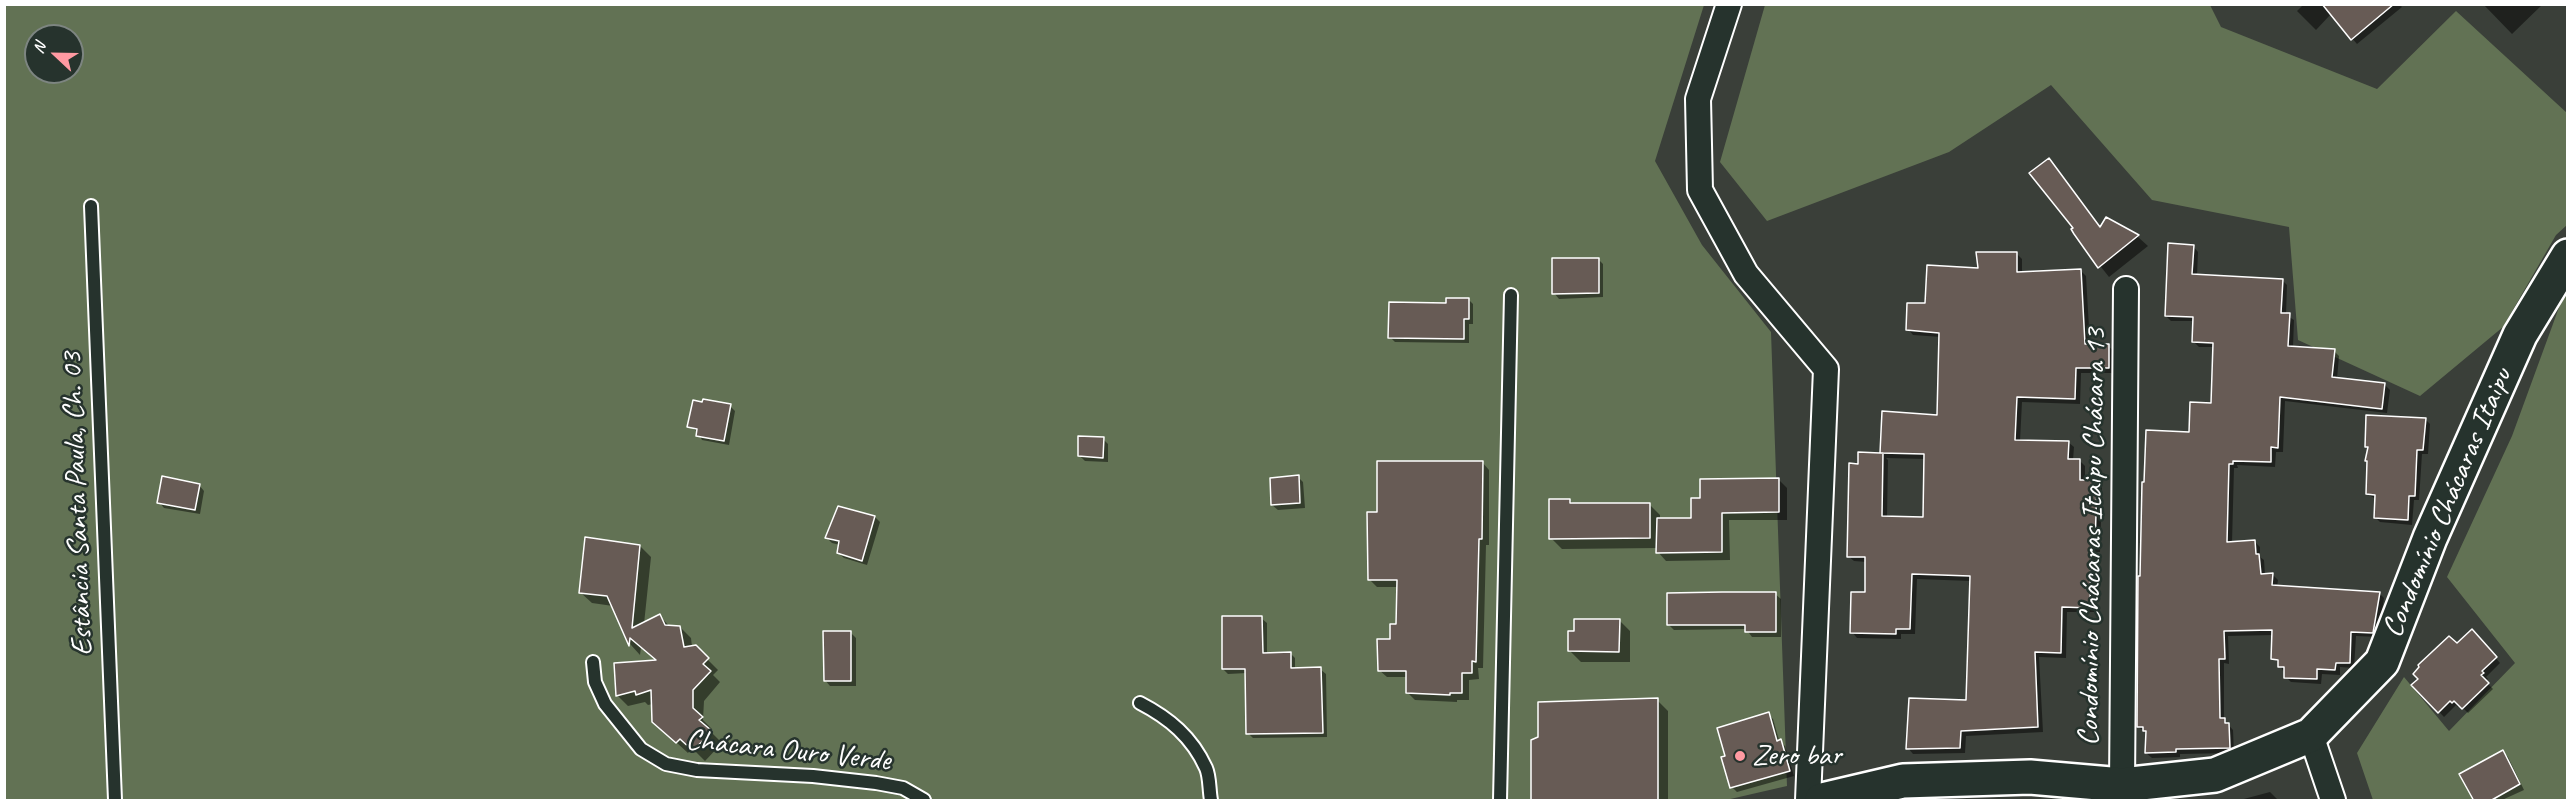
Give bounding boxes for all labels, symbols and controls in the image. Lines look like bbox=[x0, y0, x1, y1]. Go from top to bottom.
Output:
north arrow bbox=[24, 24, 84, 84]
text: N bbox=[28, 40, 50, 56]
street label: Condomínio Chácaras Itaipu Chácara 13 bbox=[2071, 328, 2115, 746]
street label: Estância Santa Paula, Ch. 03 bbox=[55, 351, 101, 657]
street label: Condomínio Chácaras Itaipu bbox=[2375, 363, 2521, 643]
street label: Chácara Ouro Verde bbox=[684, 722, 892, 780]
place label: Zero bar bbox=[1752, 738, 1842, 774]
marker: Zero bar bbox=[1733, 749, 1747, 763]

